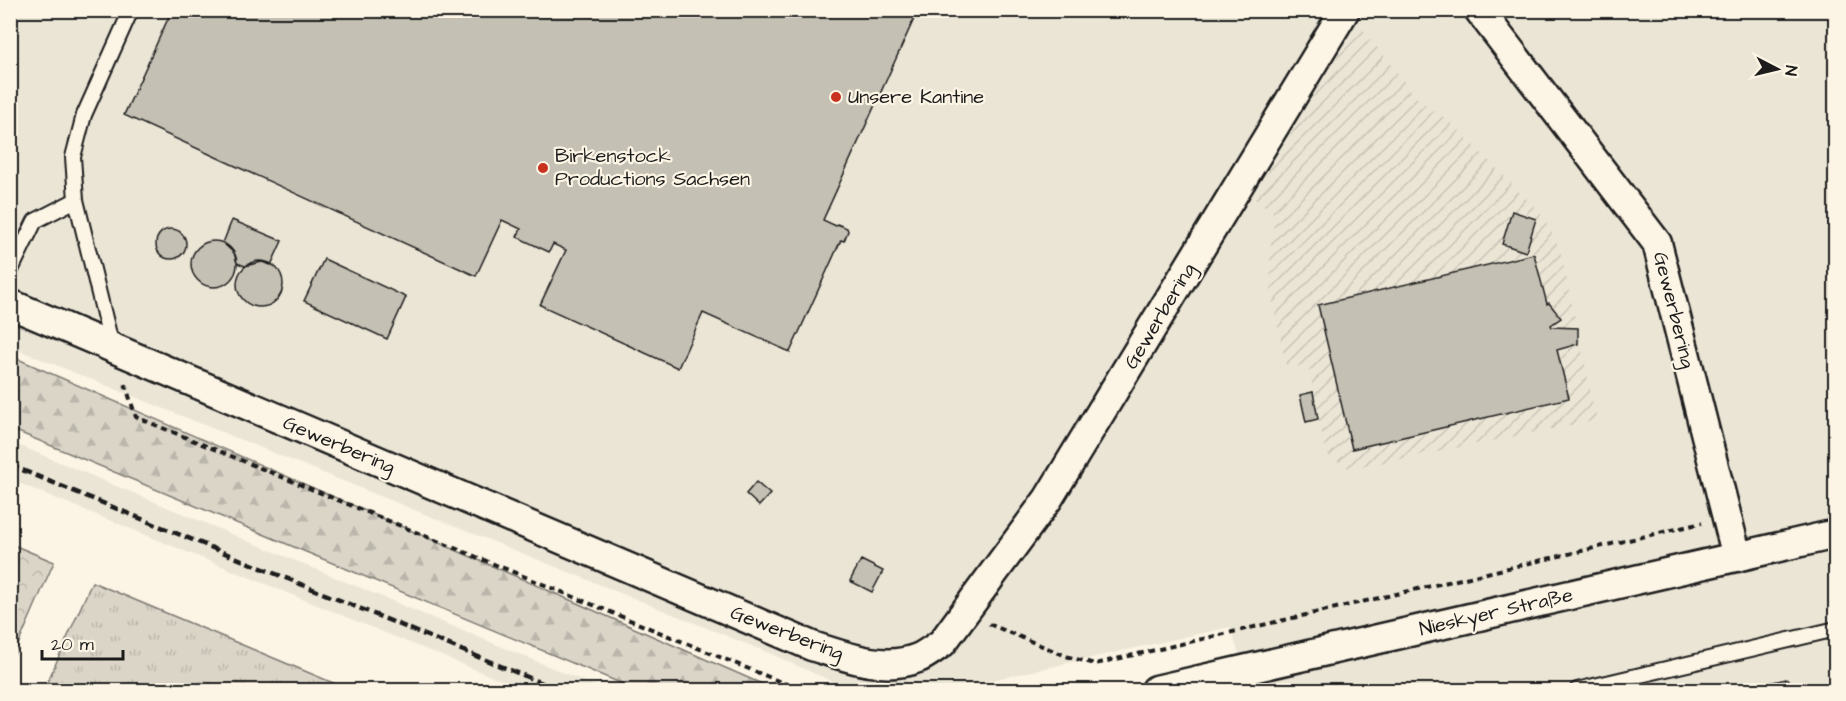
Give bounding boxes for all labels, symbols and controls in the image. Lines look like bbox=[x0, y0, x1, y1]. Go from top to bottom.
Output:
north arrow bbox=[1747, 39, 1807, 99]
text: N bbox=[1779, 64, 1802, 77]
place label: Unsere Kantine bbox=[848, 83, 984, 111]
marker: Unsere Kantine bbox=[829, 90, 843, 104]
place label: Birkenstock Productions Sachsen bbox=[555, 142, 750, 193]
marker: Birkenstock Productions Sachsen bbox=[536, 161, 550, 175]
street label: Gewerbering bbox=[1645, 249, 1702, 371]
street label: Gewerbering bbox=[1117, 258, 1204, 375]
street label: Gewerbering bbox=[278, 409, 399, 482]
street label: Nieskyer Straße bbox=[1416, 581, 1576, 644]
street label: Gewerbering bbox=[726, 599, 848, 668]
scale bar bbox=[42, 623, 123, 661]
text: 20 m bbox=[51, 632, 94, 657]

